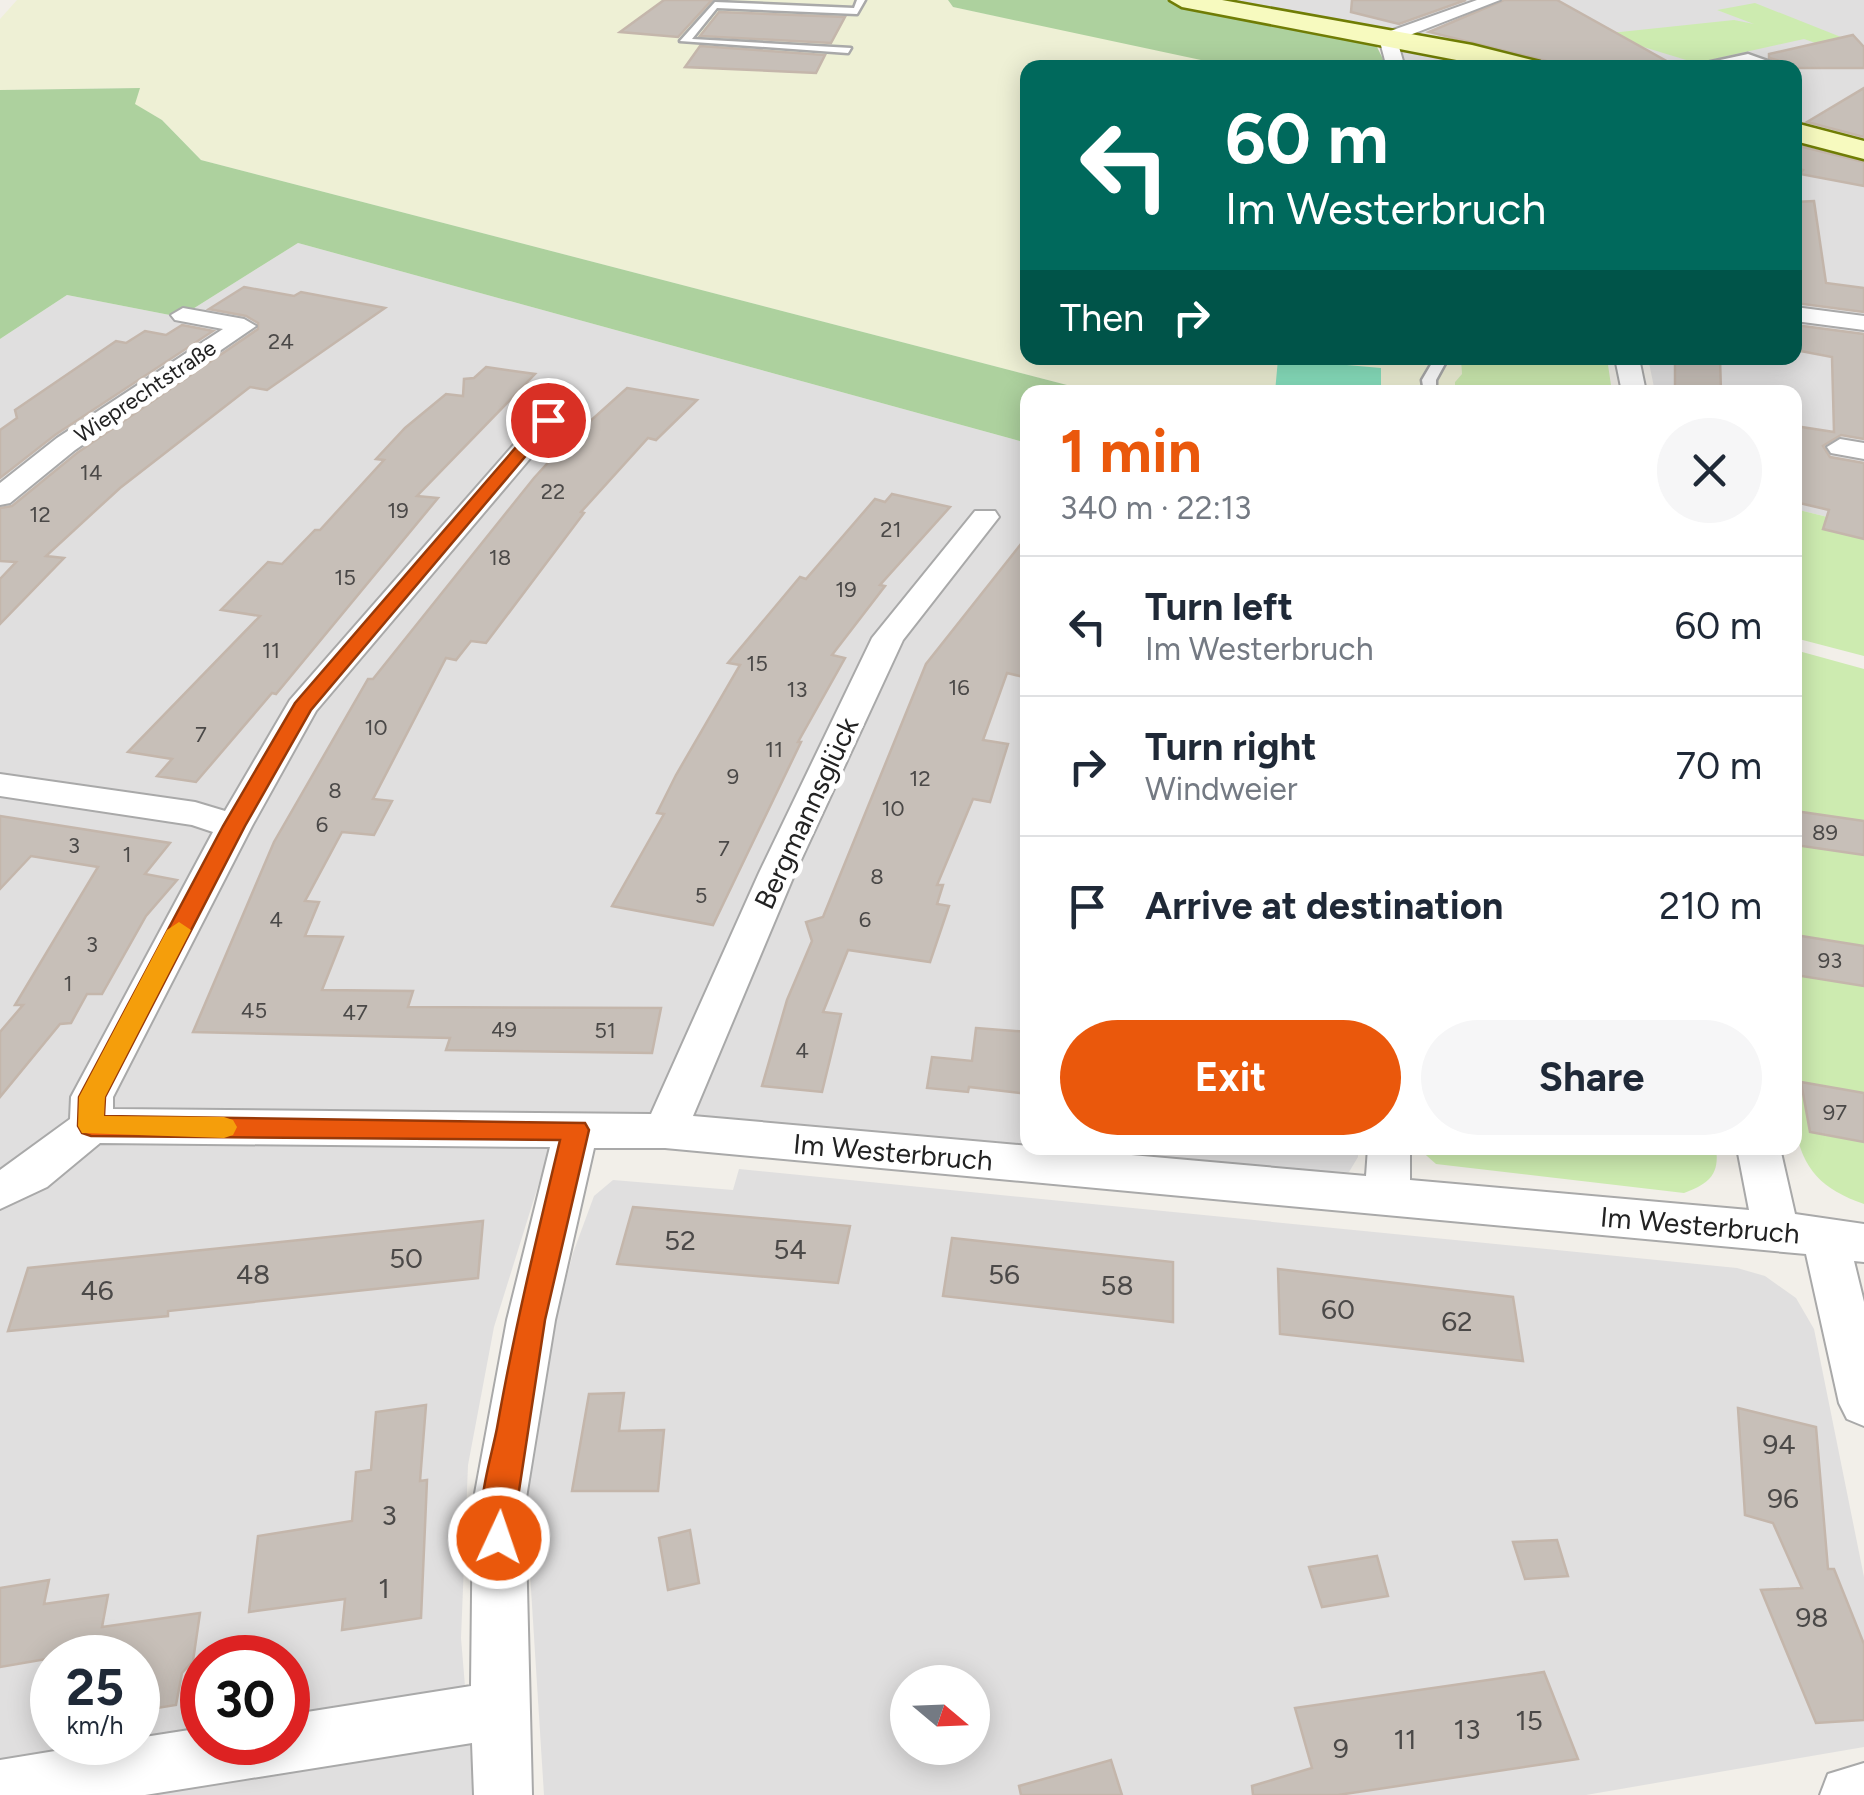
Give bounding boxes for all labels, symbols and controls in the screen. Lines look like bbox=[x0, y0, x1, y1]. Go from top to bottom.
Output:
text: 60 m bbox=[1225, 96, 1389, 181]
icon: left bbox=[1060, 100, 1190, 230]
text: Im Westerbruch bbox=[1225, 181, 1546, 235]
icon: right bbox=[1164, 290, 1219, 345]
text: Then bbox=[1060, 295, 1144, 341]
house number: 24 bbox=[268, 328, 294, 355]
street label: Wieprechtstraße bbox=[69, 334, 221, 449]
pin bbox=[506, 378, 591, 463]
icon: arrive bbox=[521, 393, 576, 448]
text: 1 min bbox=[1060, 415, 1202, 487]
button: close bbox=[1657, 418, 1762, 523]
house number: 14 bbox=[80, 459, 102, 486]
house number: 22 bbox=[541, 478, 565, 505]
text: 340 m · 22:13 bbox=[1060, 489, 1251, 527]
house number: 19 bbox=[387, 497, 409, 524]
house number: 12 bbox=[29, 501, 51, 528]
house number: 21 bbox=[880, 516, 902, 543]
house number: 18 bbox=[489, 544, 511, 571]
house number: 15 bbox=[334, 564, 356, 591]
house number: 19 bbox=[835, 576, 857, 603]
text: Turn left bbox=[1145, 584, 1293, 630]
icon: left bbox=[1060, 599, 1115, 654]
text: 60 m bbox=[1674, 603, 1762, 649]
text: Im Westerbruch bbox=[1145, 630, 1374, 668]
house number: 11 bbox=[262, 637, 280, 664]
house number: 15 bbox=[746, 650, 768, 677]
house number: 16 bbox=[948, 674, 970, 701]
house number: 13 bbox=[786, 676, 808, 703]
street label: Bergmannsglück bbox=[747, 711, 865, 914]
house number: 10 bbox=[364, 714, 388, 741]
house number: 7 bbox=[195, 721, 207, 748]
text: Turn right bbox=[1145, 724, 1317, 770]
house number: 11 bbox=[765, 736, 783, 763]
icon: right bbox=[1060, 739, 1115, 794]
text: 70 m bbox=[1676, 743, 1762, 789]
house number: 9 bbox=[727, 763, 739, 790]
house number: 12 bbox=[909, 765, 931, 792]
text: Windweier bbox=[1145, 770, 1298, 808]
house number: 8 bbox=[328, 777, 342, 804]
house number: 10 bbox=[881, 795, 905, 822]
house number: 6 bbox=[316, 811, 328, 838]
house number: 89 bbox=[1812, 819, 1838, 846]
house number: 3 bbox=[68, 832, 80, 859]
house number: 7 bbox=[718, 835, 730, 862]
house number: 1 bbox=[122, 841, 132, 868]
house number: 8 bbox=[870, 863, 884, 890]
icon: arrive bbox=[1060, 879, 1115, 934]
house number: 5 bbox=[695, 882, 707, 909]
text: Arrive at destination bbox=[1145, 883, 1503, 929]
text: 210 m bbox=[1659, 883, 1762, 929]
house number: 4 bbox=[269, 906, 283, 933]
house number: 6 bbox=[859, 906, 871, 933]
house number: 3 bbox=[86, 931, 98, 958]
house number: 93 bbox=[1818, 947, 1842, 974]
house number: 1 bbox=[63, 970, 73, 997]
house number: 45 bbox=[241, 997, 267, 1024]
house number: 47 bbox=[342, 999, 368, 1026]
house number: 49 bbox=[491, 1016, 517, 1043]
house number: 51 bbox=[594, 1017, 616, 1044]
button: Exit bbox=[1060, 1020, 1401, 1135]
button: Share bbox=[1421, 1020, 1762, 1135]
house number: 4 bbox=[795, 1037, 809, 1064]
house number: 97 bbox=[1823, 1099, 1847, 1126]
street label: Im Westerbruch bbox=[792, 1126, 994, 1178]
street label: Im Westerbruch bbox=[1599, 1199, 1801, 1251]
house number: 52 bbox=[664, 1223, 696, 1257]
house number: 54 bbox=[773, 1232, 807, 1266]
house number: 50 bbox=[389, 1241, 423, 1275]
house number: 48 bbox=[236, 1257, 270, 1291]
house number: 56 bbox=[988, 1257, 1020, 1291]
house number: 58 bbox=[1100, 1268, 1134, 1302]
house number: 46 bbox=[80, 1273, 114, 1307]
house number: 60 bbox=[1321, 1292, 1355, 1326]
house number: 62 bbox=[1441, 1304, 1473, 1338]
house number: 94 bbox=[1762, 1427, 1796, 1461]
house number: 96 bbox=[1767, 1481, 1799, 1515]
position arrow bbox=[447, 1486, 551, 1590]
house number: 3 bbox=[381, 1498, 397, 1532]
house number: 1 bbox=[378, 1571, 390, 1605]
house number: 98 bbox=[1795, 1600, 1829, 1634]
speed limit sign: 30 bbox=[180, 1635, 310, 1765]
text: 25 bbox=[66, 1657, 124, 1718]
north arrow bbox=[890, 1665, 990, 1765]
map controls bbox=[890, 1665, 990, 1765]
house number: 15 bbox=[1515, 1703, 1543, 1737]
text: km/h bbox=[66, 1710, 124, 1740]
house number: 13 bbox=[1454, 1712, 1480, 1746]
house number: 11 bbox=[1393, 1722, 1417, 1756]
house number: 9 bbox=[1333, 1731, 1349, 1765]

